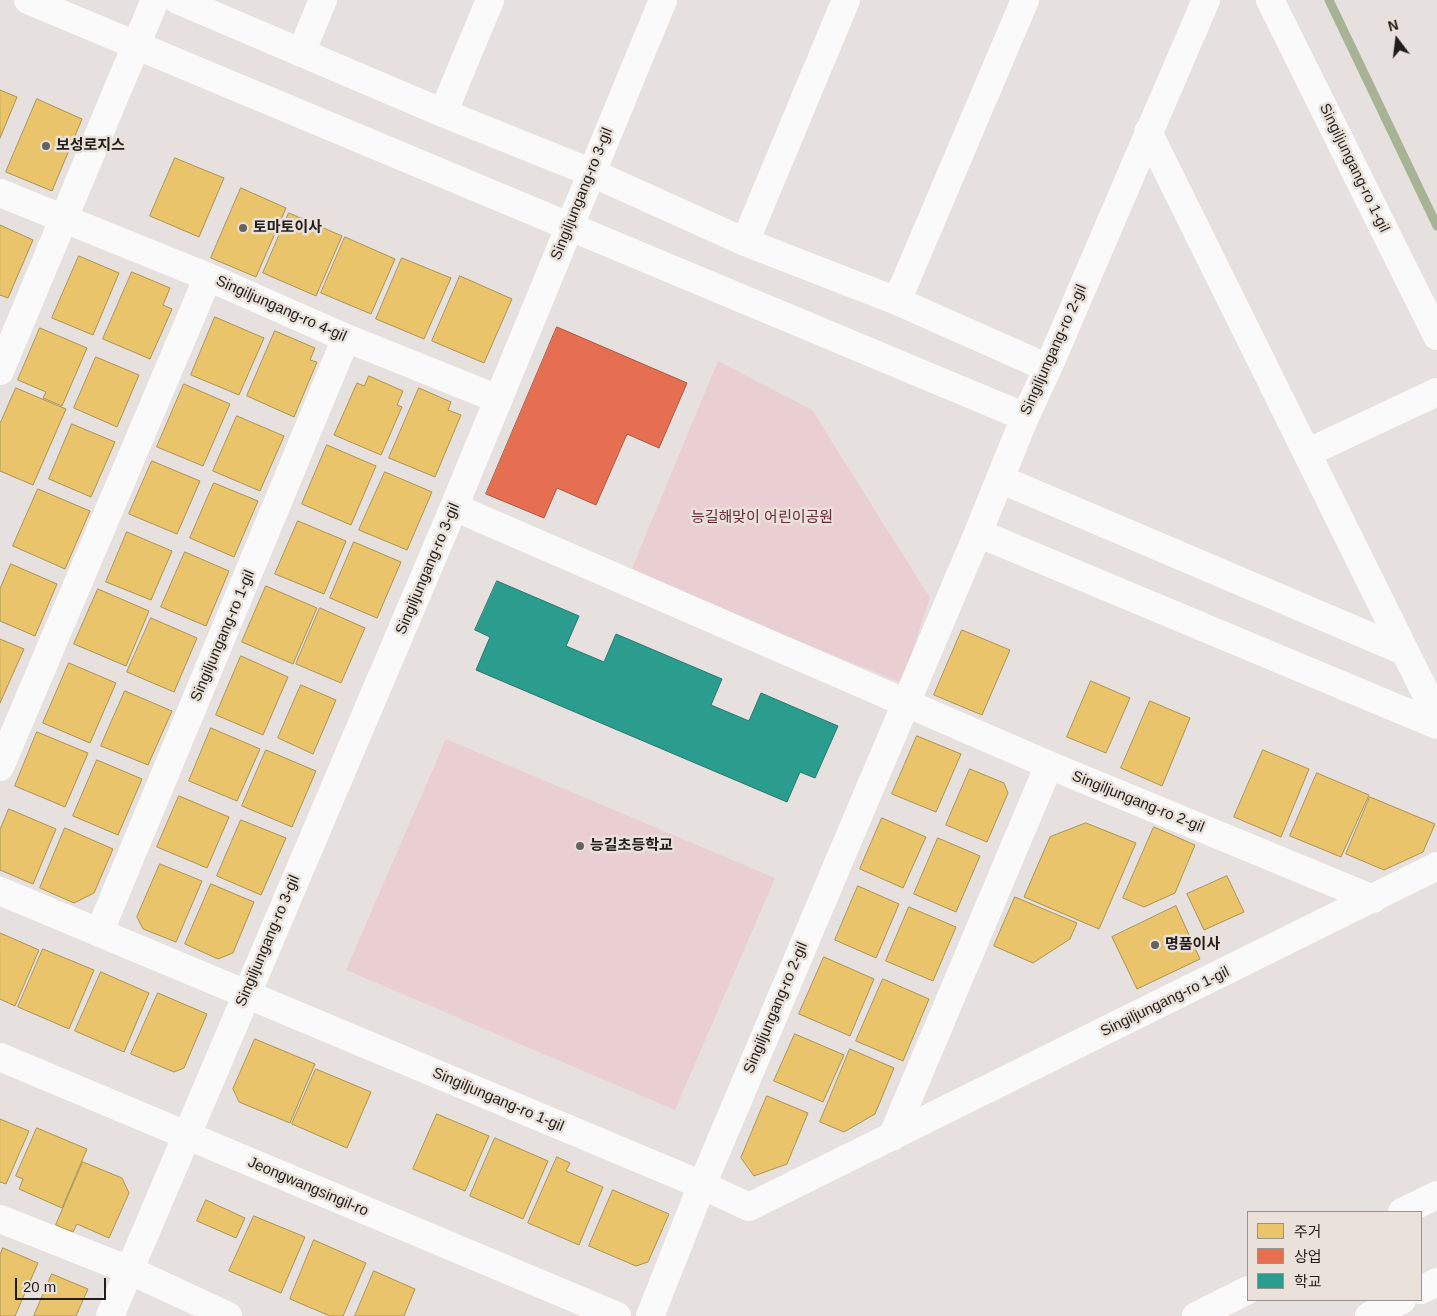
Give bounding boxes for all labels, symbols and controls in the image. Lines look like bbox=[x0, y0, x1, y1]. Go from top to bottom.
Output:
north arrow bbox=[1372, 15, 1422, 65]
text: N bbox=[1386, 16, 1400, 35]
street label: Singiljungang-ro 1-gil bbox=[1315, 101, 1393, 235]
street label: Singiljungang-ro 3-gil bbox=[547, 125, 617, 263]
place label: 보성로지스 bbox=[56, 137, 125, 155]
marker: 보성로지스 bbox=[40, 140, 52, 152]
place label: 토마토이사 bbox=[253, 219, 322, 237]
marker: 토마토이사 bbox=[237, 222, 249, 234]
street label: Singiljungang-ro 4-gil bbox=[213, 272, 349, 346]
street label: Singiljungang-ro 2-gil bbox=[1017, 282, 1091, 418]
street label: Singiljungang-ro 3-gil bbox=[392, 501, 464, 637]
park label: 능길해맞이 어린이공원 bbox=[691, 509, 833, 527]
street label: Singiljungang-ro 1-gil bbox=[187, 568, 259, 704]
street label: Singiljungang-ro 2-gil bbox=[1069, 767, 1207, 837]
place label: 능길초등학교 bbox=[590, 837, 673, 855]
marker: 능길초등학교 bbox=[574, 840, 586, 852]
street label: Singiljungang-ro 3-gil bbox=[232, 873, 304, 1009]
place label: 명품이사 bbox=[1165, 936, 1220, 954]
marker: 명품이사 bbox=[1149, 939, 1161, 951]
street label: Singiljungang-ro 2-gil bbox=[740, 940, 812, 1076]
street label: Singiljungang-ro 1-gil bbox=[1098, 963, 1232, 1041]
street label: Singiljungang-ro 1-gil bbox=[430, 1064, 566, 1136]
street label: Jeongwangsingil-ro bbox=[245, 1153, 371, 1221]
legend bbox=[1247, 1211, 1422, 1301]
text: 주거 bbox=[1294, 1223, 1322, 1240]
text: 상업 bbox=[1294, 1248, 1322, 1265]
scale bar bbox=[18, 1268, 109, 1300]
text: 학교 bbox=[1294, 1273, 1322, 1290]
text: 20 m bbox=[23, 1278, 56, 1295]

